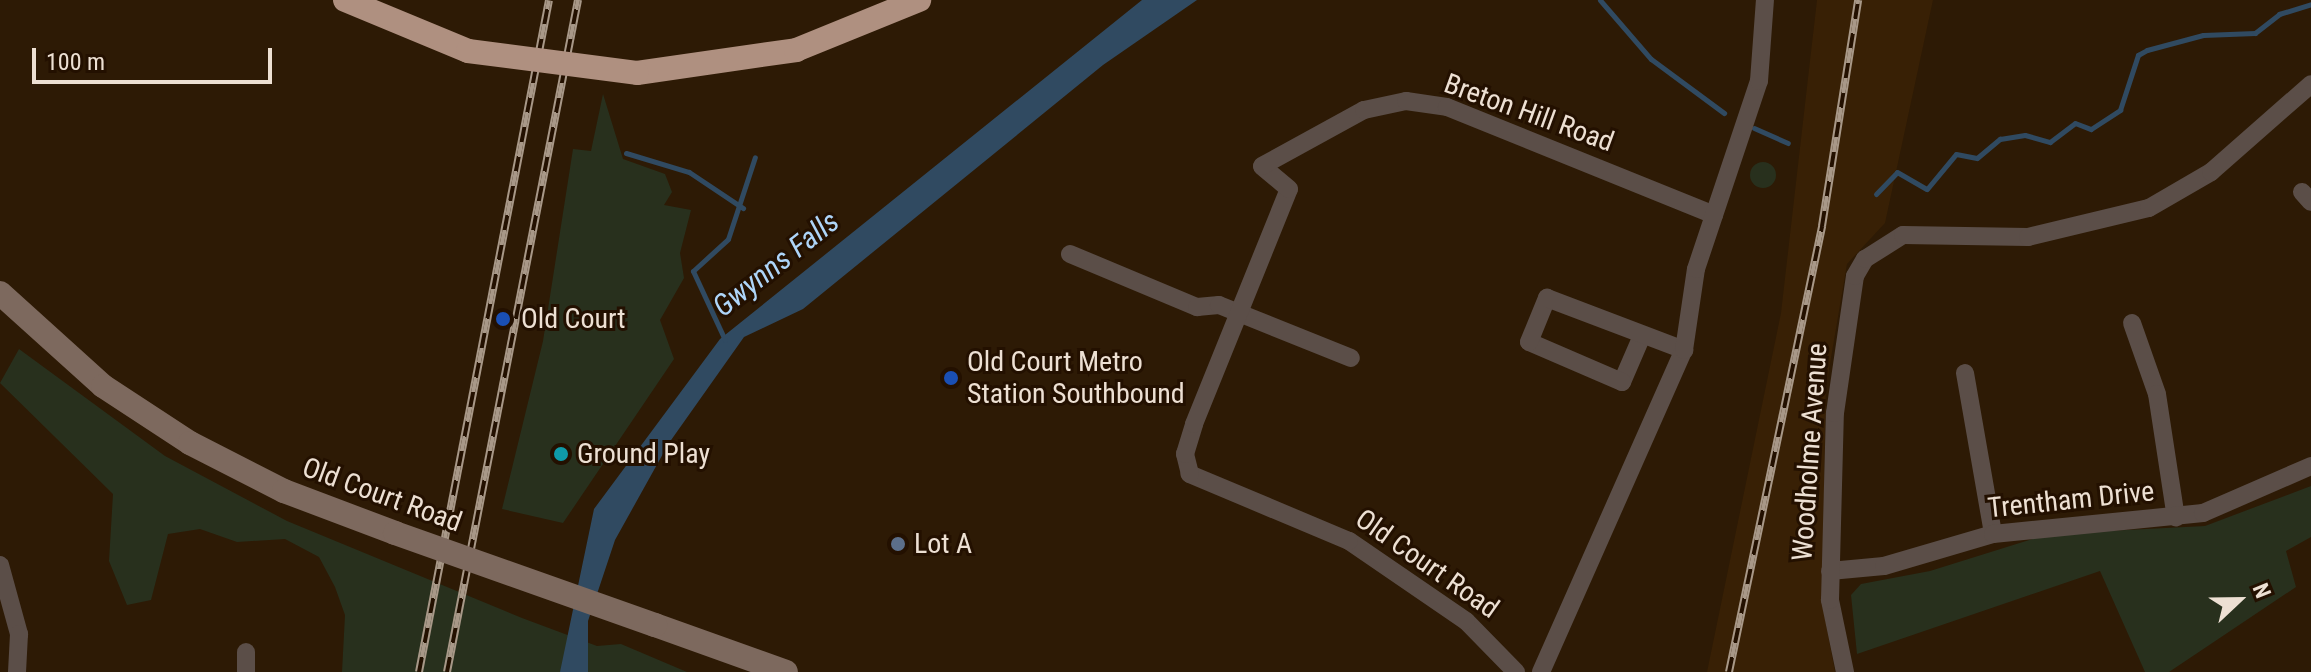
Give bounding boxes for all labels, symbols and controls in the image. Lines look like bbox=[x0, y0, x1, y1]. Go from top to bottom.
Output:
scale bar bbox=[36, 32, 276, 82]
text: 100 m bbox=[46, 48, 105, 76]
street label: Breton Hill Road bbox=[1440, 67, 1618, 159]
water label: Gwynns Falls bbox=[706, 203, 846, 325]
place label: Old Court bbox=[521, 302, 626, 336]
marker: Old Court bbox=[492, 308, 514, 330]
street label: Woodholme Avenue bbox=[1786, 342, 1834, 562]
place label: Old Court Metro Station Southbound bbox=[967, 345, 1185, 411]
marker: Old Court Metro Station Southbound bbox=[942, 369, 960, 387]
place label: Ground Play bbox=[577, 437, 710, 471]
marker: Ground Play bbox=[552, 445, 570, 463]
street label: Old Court Road bbox=[298, 451, 466, 539]
street label: Trentham Drive bbox=[1986, 475, 2156, 525]
street label: Old Court Road bbox=[1349, 502, 1505, 626]
place label: Lot A bbox=[914, 527, 972, 561]
marker: Lot A bbox=[889, 535, 907, 553]
north arrow bbox=[2199, 560, 2279, 640]
text: N bbox=[2248, 580, 2276, 602]

